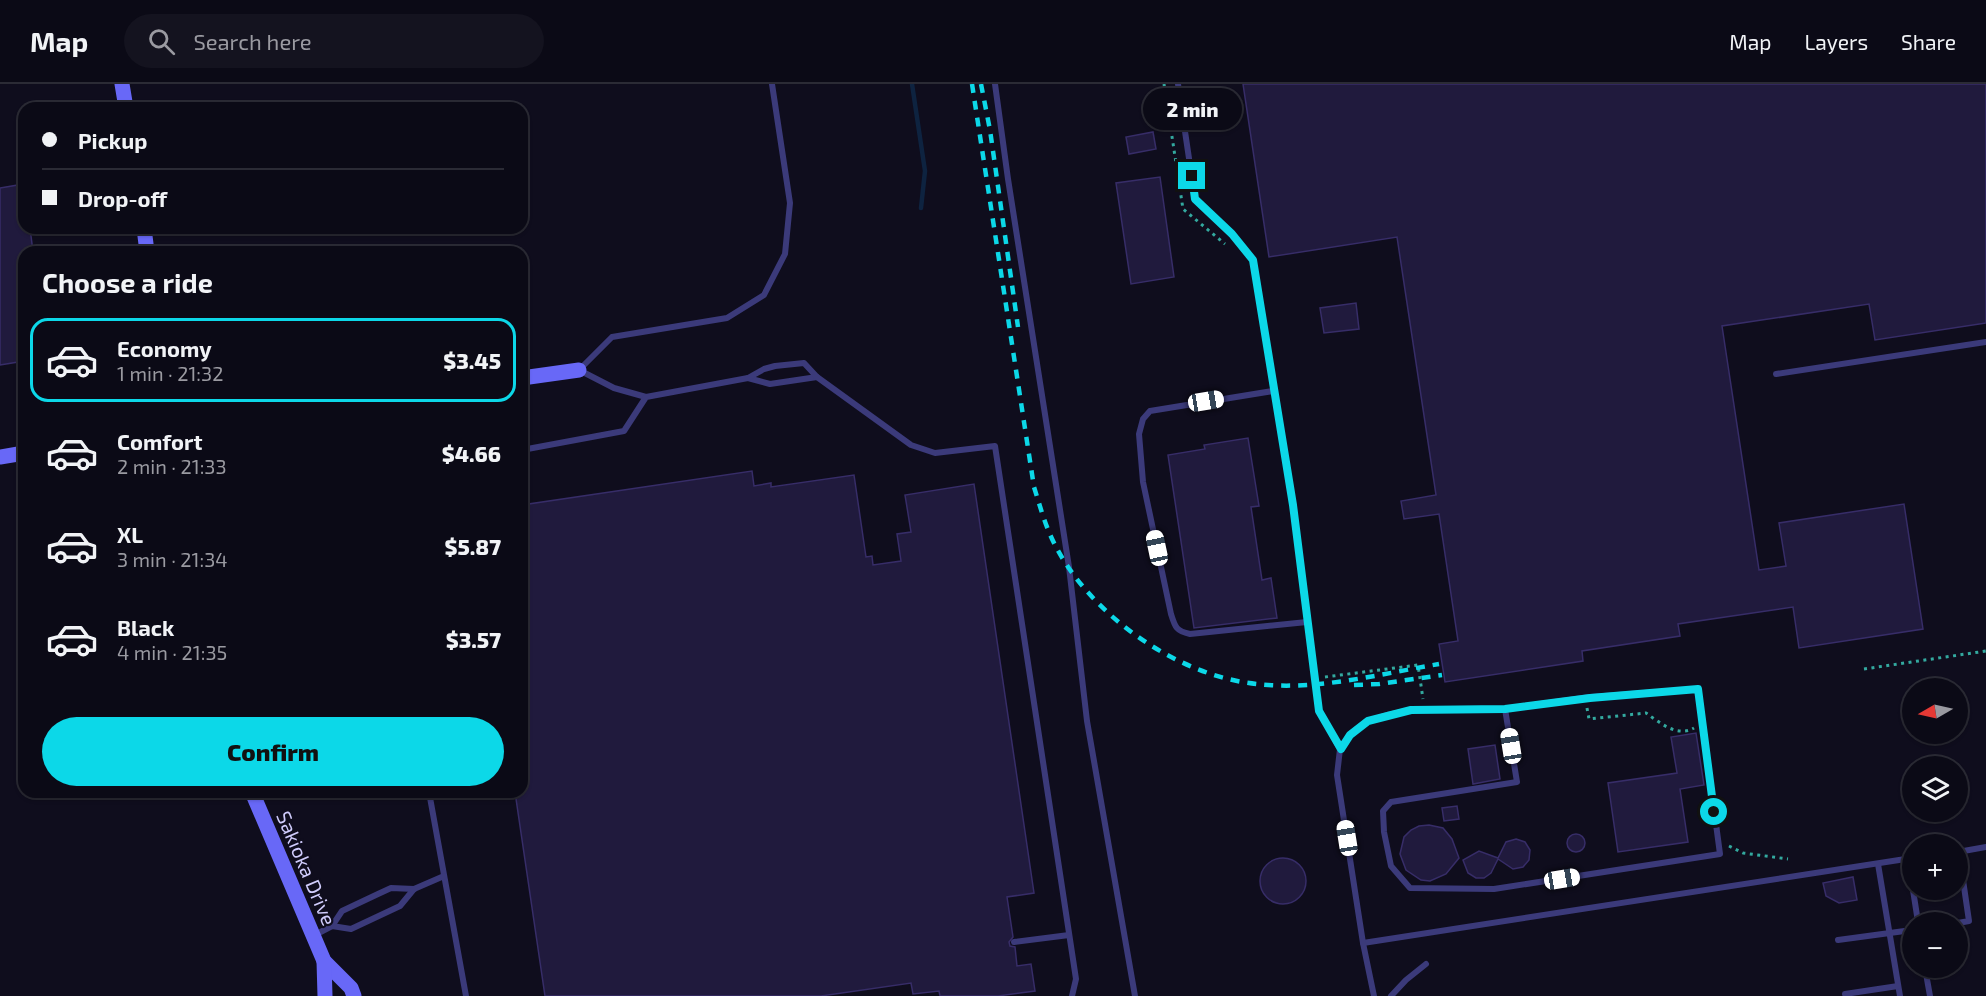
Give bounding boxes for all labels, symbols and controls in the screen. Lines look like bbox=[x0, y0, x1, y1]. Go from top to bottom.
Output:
search box bbox=[124, 14, 544, 68]
text: Map bbox=[30, 24, 88, 58]
icon: search bbox=[145, 25, 178, 58]
text: Search here bbox=[193, 28, 312, 54]
text: Map bbox=[1729, 29, 1771, 54]
text: Layers bbox=[1804, 29, 1868, 54]
text: Share bbox=[1901, 29, 1956, 54]
callout: 2 min bbox=[1142, 89, 1242, 131]
text: 2 min bbox=[1167, 97, 1218, 121]
text: Pickup bbox=[78, 127, 147, 153]
route end bbox=[1178, 162, 1205, 189]
text: Drop-off bbox=[78, 185, 167, 211]
text: Choose a ride bbox=[42, 266, 213, 298]
icon: car bbox=[45, 333, 99, 387]
text: Economy bbox=[117, 335, 212, 361]
text: $3.45 bbox=[443, 347, 501, 373]
text: 1 min · 21:32 bbox=[117, 361, 223, 385]
car bbox=[1187, 389, 1225, 413]
icon: car bbox=[45, 426, 99, 480]
text: Comfort bbox=[117, 428, 202, 454]
text: $4.66 bbox=[442, 440, 501, 466]
text: 2 min · 21:33 bbox=[117, 454, 227, 478]
icon: car bbox=[45, 519, 99, 573]
text: XL bbox=[117, 521, 143, 547]
car bbox=[1144, 529, 1170, 567]
text: $5.87 bbox=[444, 533, 501, 559]
text: 3 min · 21:34 bbox=[117, 547, 228, 571]
icon: car bbox=[45, 612, 99, 666]
text: Black bbox=[117, 614, 174, 640]
text: $3.57 bbox=[446, 626, 501, 652]
text: 4 min · 21:35 bbox=[117, 640, 227, 664]
north arrow bbox=[1902, 678, 1968, 744]
map controls bbox=[1902, 678, 1968, 978]
button: Confirm bbox=[42, 717, 504, 786]
car bbox=[1499, 727, 1523, 765]
button: layers bbox=[1902, 756, 1968, 822]
route start bbox=[1700, 798, 1727, 825]
street label: Sakioka Drive bbox=[272, 807, 342, 929]
car bbox=[1335, 819, 1359, 857]
button: + bbox=[1902, 834, 1968, 900]
car bbox=[1543, 867, 1581, 891]
button: − bbox=[1902, 912, 1968, 978]

